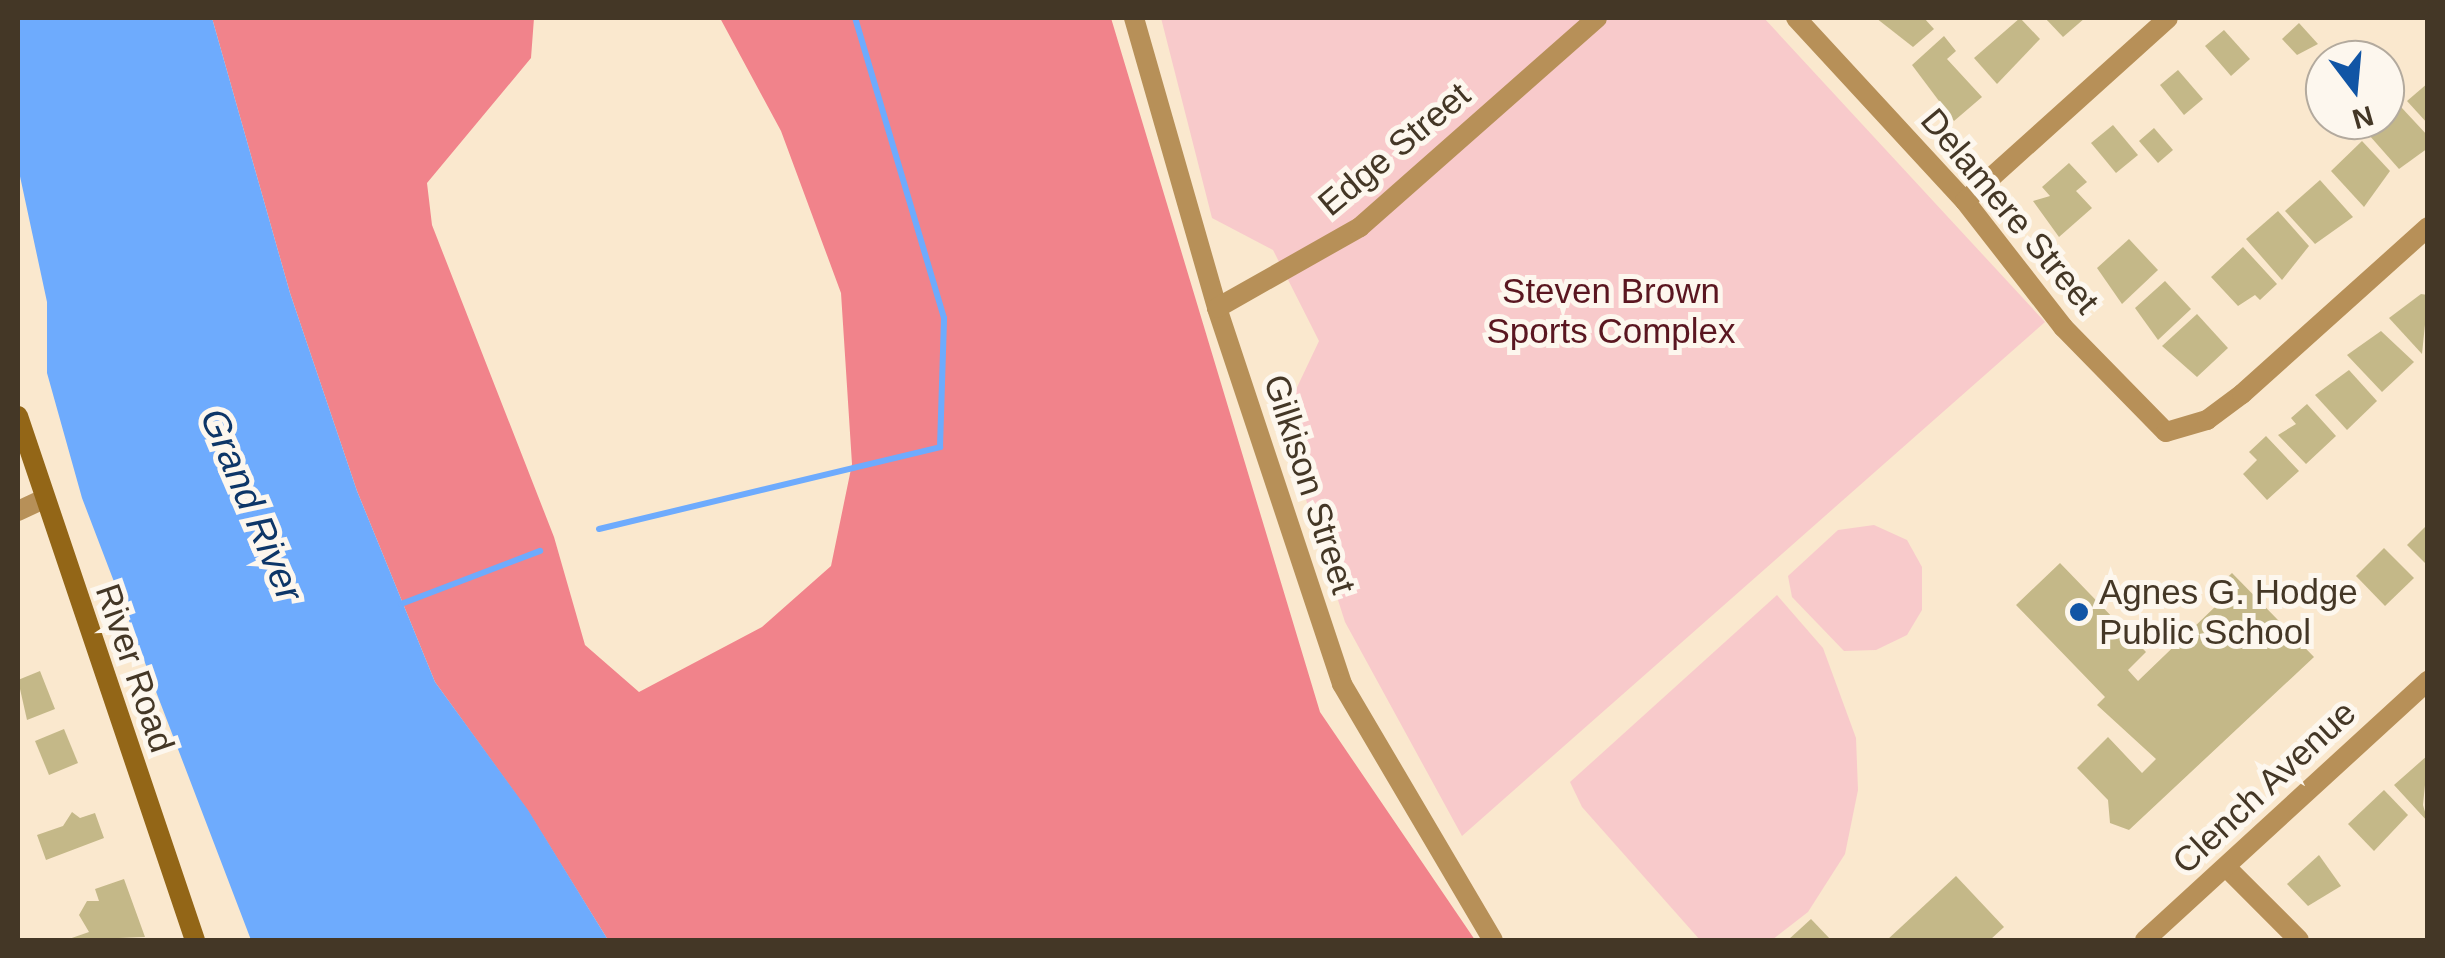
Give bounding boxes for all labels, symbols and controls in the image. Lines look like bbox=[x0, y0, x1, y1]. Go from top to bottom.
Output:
north arrow bbox=[2305, 40, 2405, 140]
street label: Edge Street bbox=[1310, 74, 1478, 224]
street label: Delamere Street bbox=[1912, 100, 2108, 322]
text: N bbox=[2349, 100, 2377, 135]
park label: Steven Brown Sports Complex bbox=[1487, 270, 1735, 352]
street label: Gilkison Street bbox=[1255, 369, 1365, 599]
water label: Grand River bbox=[190, 402, 312, 608]
place label: Agnes G. Hodge Public School bbox=[2099, 571, 2358, 653]
street label: River Road bbox=[87, 578, 183, 758]
marker: Agnes G. Hodge Public School bbox=[2068, 601, 2090, 623]
street label: Clench Avenue bbox=[2163, 691, 2365, 883]

